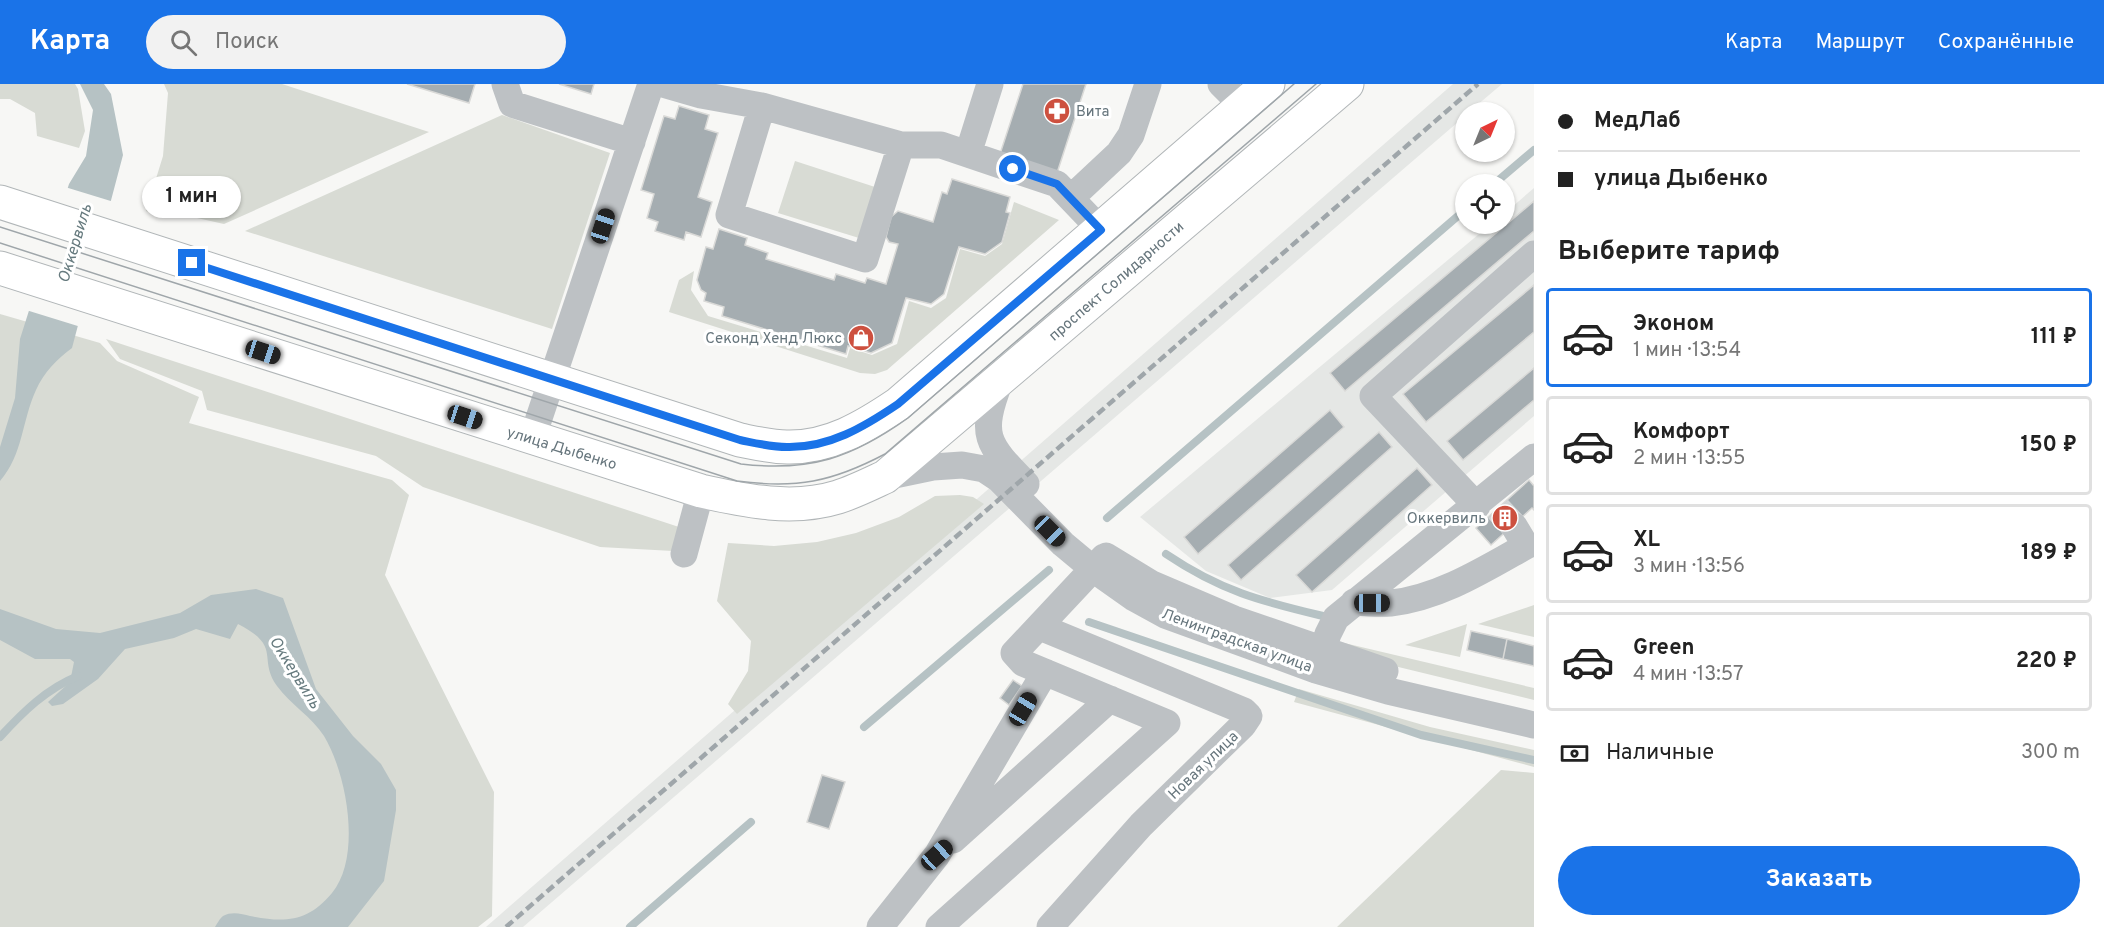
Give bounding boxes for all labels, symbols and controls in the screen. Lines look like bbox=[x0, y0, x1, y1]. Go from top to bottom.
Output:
search box bbox=[146, 15, 566, 69]
text: Карта bbox=[30, 24, 110, 60]
icon: search bbox=[167, 26, 200, 59]
text: Поиск bbox=[215, 29, 279, 56]
text: Карта bbox=[1725, 29, 1782, 56]
text: Маршрут bbox=[1815, 29, 1905, 56]
text: Сохранённые bbox=[1938, 29, 2074, 56]
pharmacy icon: Вита bbox=[1042, 96, 1072, 126]
north arrow bbox=[1455, 102, 1515, 162]
map controls bbox=[1455, 102, 1515, 234]
place label: Вита bbox=[1076, 103, 1110, 122]
text: МедЛаб bbox=[1594, 108, 1681, 135]
route start bbox=[999, 155, 1026, 182]
text: улица Дыбенко bbox=[1594, 166, 1768, 193]
button: locate bbox=[1455, 174, 1515, 234]
callout: 1 мин bbox=[142, 176, 242, 218]
text: 1 мин bbox=[166, 184, 217, 210]
water label: Оккервиль bbox=[54, 202, 97, 286]
car bbox=[589, 206, 617, 246]
street label: проспект Солидарности bbox=[1045, 218, 1189, 346]
text: Выберите тариф bbox=[1558, 235, 1780, 269]
route end bbox=[178, 249, 205, 276]
icon: car bbox=[1561, 311, 1615, 365]
text: Эконом bbox=[1633, 311, 1714, 338]
shop icon: Секонд Хенд Люкс bbox=[846, 323, 876, 353]
text: 111 ₽ bbox=[2031, 324, 2077, 351]
place label: Секонд Хенд Люкс bbox=[705, 330, 842, 349]
car bbox=[243, 338, 283, 366]
text: 1 мин · 13:54 bbox=[1633, 338, 1741, 364]
car bbox=[445, 403, 485, 431]
icon: car bbox=[1561, 419, 1615, 473]
text: Комфорт bbox=[1633, 419, 1730, 446]
street label: улица Дыбенко bbox=[504, 424, 619, 475]
text: 150 ₽ bbox=[2020, 432, 2077, 459]
text: 2 мин · 13:55 bbox=[1633, 446, 1746, 472]
building icon: Оккервиль bbox=[1490, 503, 1520, 533]
place label: Оккервиль bbox=[1407, 510, 1486, 529]
car bbox=[1031, 512, 1069, 550]
icon: car bbox=[1561, 527, 1615, 581]
text: XL bbox=[1633, 527, 1660, 554]
text: 189 ₽ bbox=[2021, 540, 2077, 567]
text: 3 мин · 13:56 bbox=[1633, 554, 1745, 580]
car bbox=[1354, 594, 1390, 612]
street label: Ленинградская улица bbox=[1159, 605, 1314, 677]
water label: Оккервиль bbox=[264, 633, 324, 713]
icon: car bbox=[1561, 635, 1615, 689]
text: Green bbox=[1633, 635, 1695, 662]
text: 220 ₽ bbox=[2016, 648, 2077, 675]
text: 4 мин · 13:57 bbox=[1633, 662, 1744, 688]
car bbox=[1006, 689, 1040, 729]
street label: Новая улица bbox=[1165, 728, 1243, 804]
icon: cash bbox=[1558, 737, 1591, 770]
text: Наличные bbox=[1606, 740, 1714, 767]
text: 300 m bbox=[2021, 740, 2080, 766]
car bbox=[918, 836, 956, 874]
button: Заказать bbox=[1558, 846, 2080, 915]

